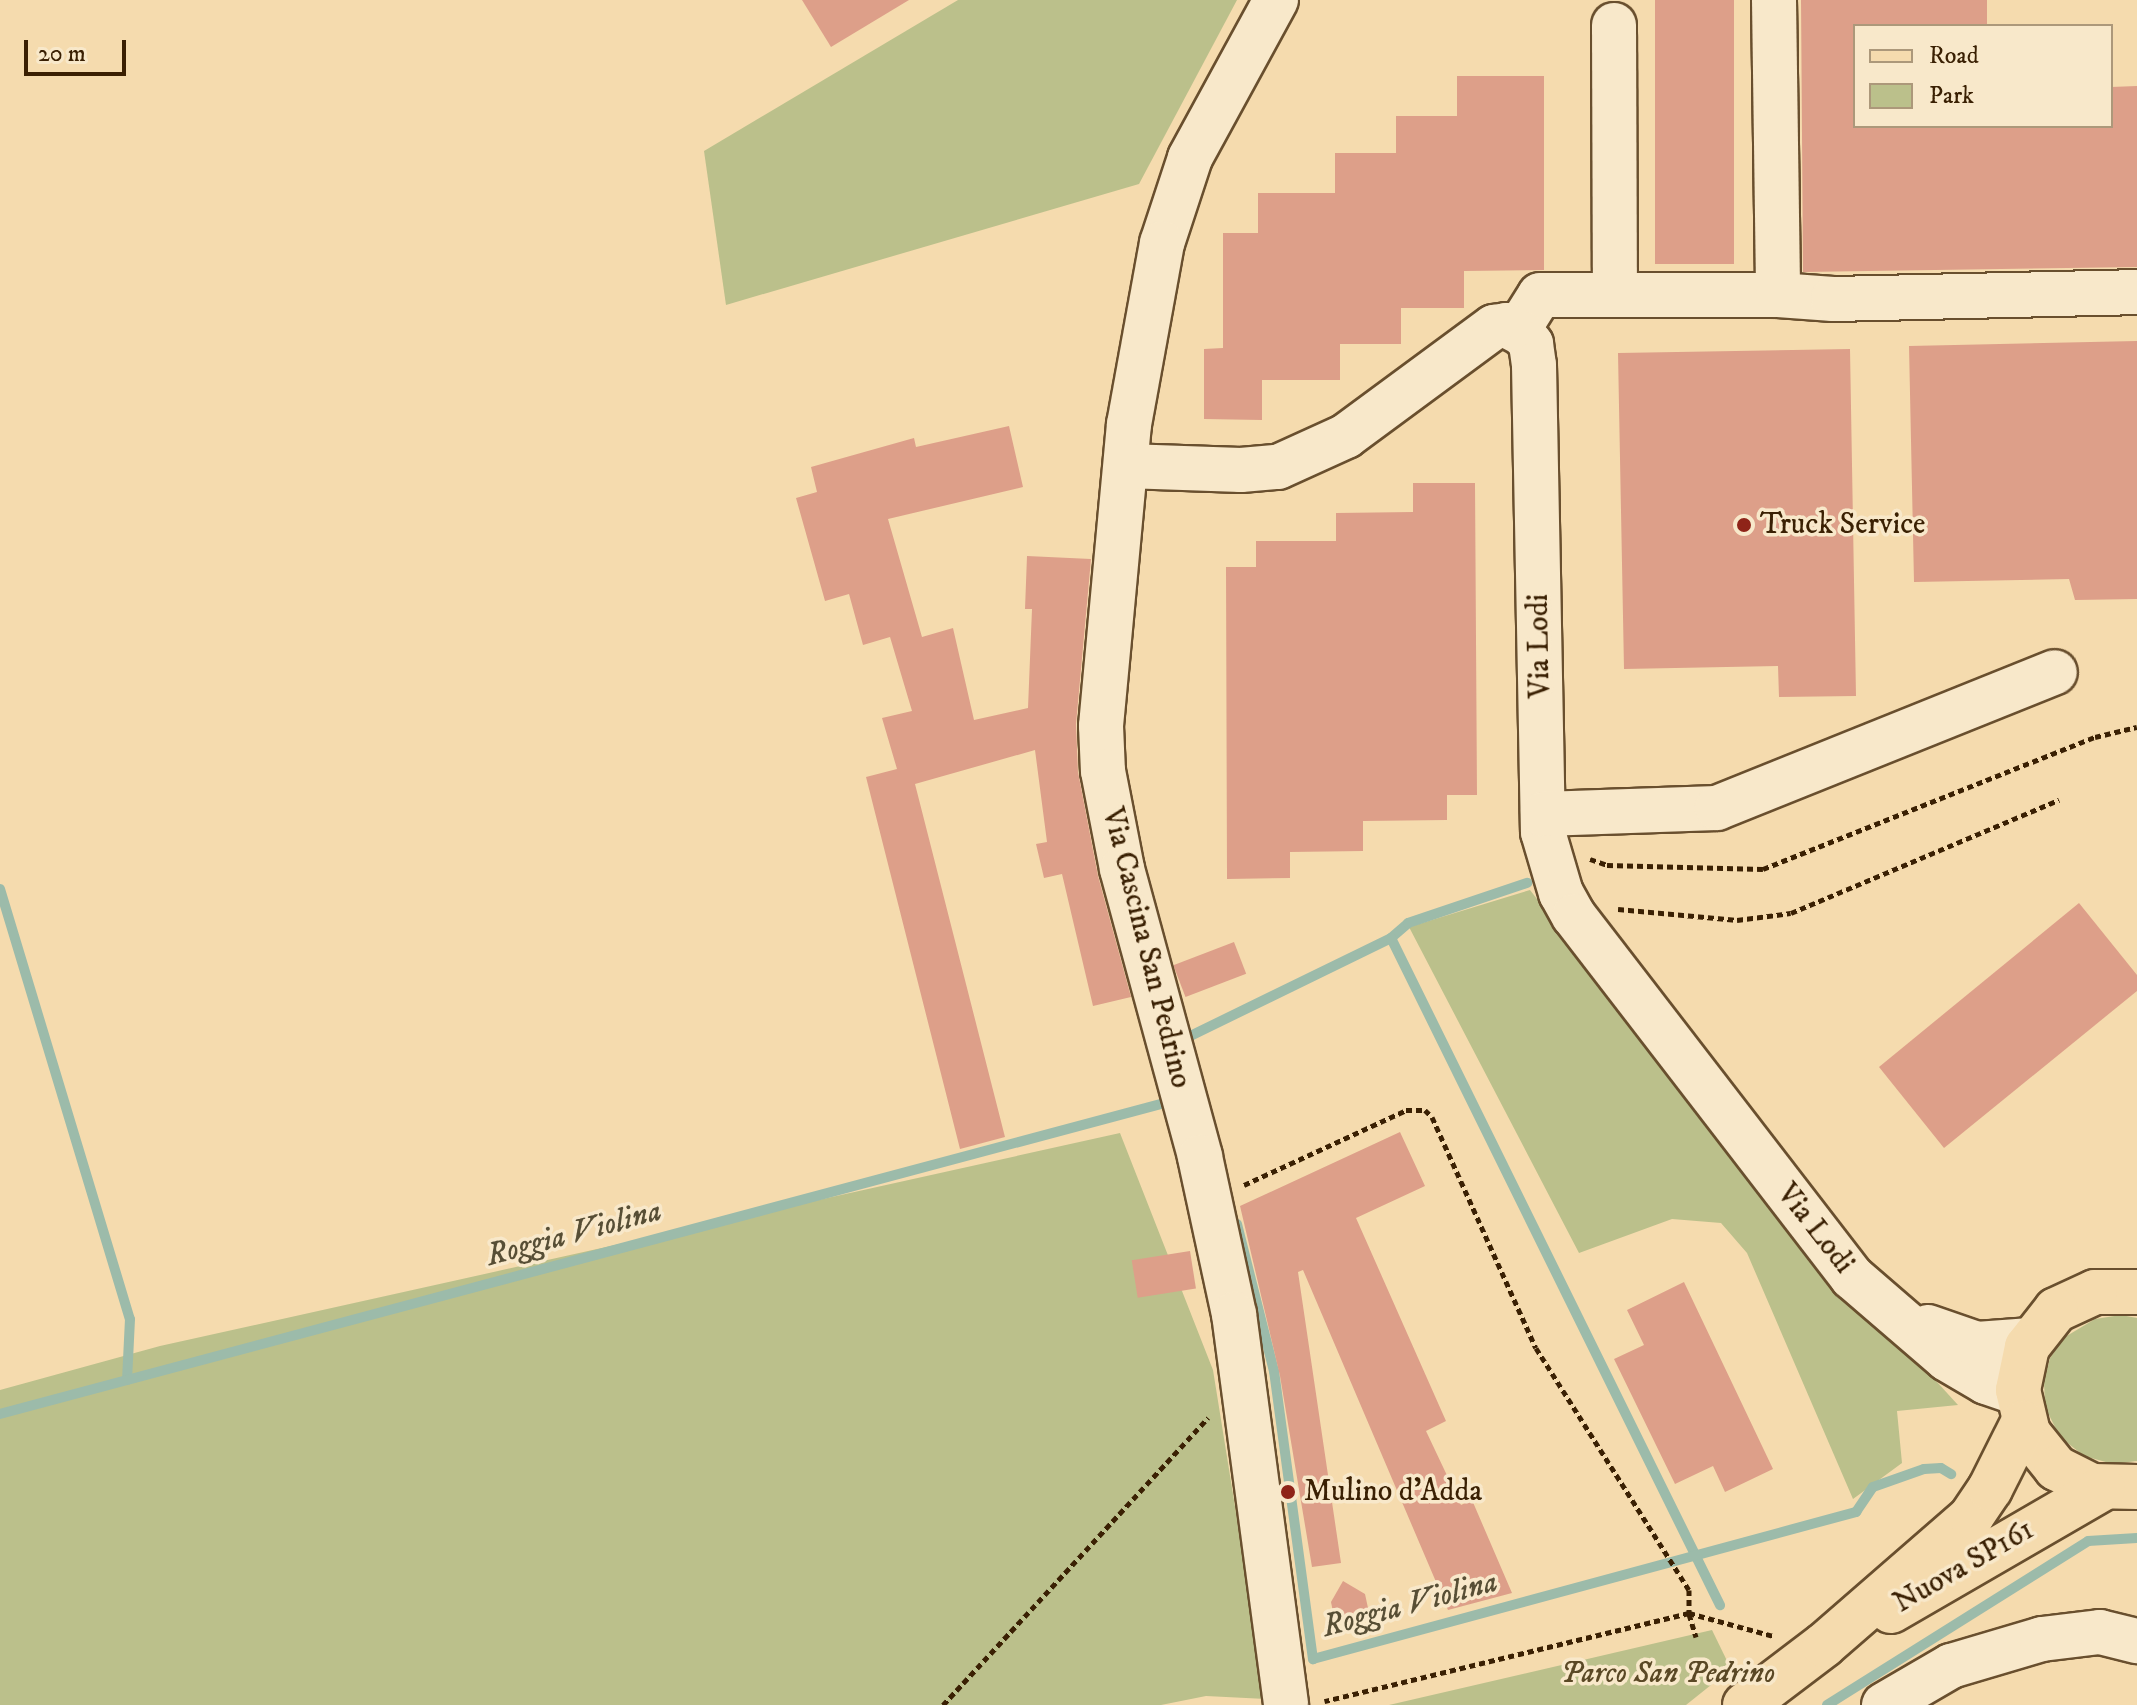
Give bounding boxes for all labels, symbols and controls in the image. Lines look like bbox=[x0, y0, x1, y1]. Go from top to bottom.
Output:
scale bar bbox=[28, 24, 130, 74]
legend bbox=[1853, 24, 2113, 128]
text: 20 m bbox=[38, 39, 86, 69]
text: Road bbox=[1929, 41, 1979, 71]
text: Park bbox=[1929, 81, 1974, 111]
place label: Truck Service bbox=[1760, 507, 1926, 543]
marker: Truck Service bbox=[1735, 516, 1753, 534]
street label: Via Lodi bbox=[1521, 593, 1559, 699]
street label: Via Cascina San Pedrino bbox=[1094, 804, 1198, 1092]
street label: Via Lodi bbox=[1769, 1177, 1861, 1281]
water label: Roggia Violina bbox=[482, 1192, 666, 1276]
place label: Mulino d'Adda bbox=[1304, 1474, 1482, 1510]
marker: Mulino d'Adda bbox=[1279, 1483, 1297, 1501]
street label: Nuova SP161 bbox=[1887, 1512, 2041, 1622]
water label: Roggia Violina bbox=[1318, 1563, 1502, 1647]
park label: Parco San Pedrino bbox=[1561, 1656, 1775, 1692]

